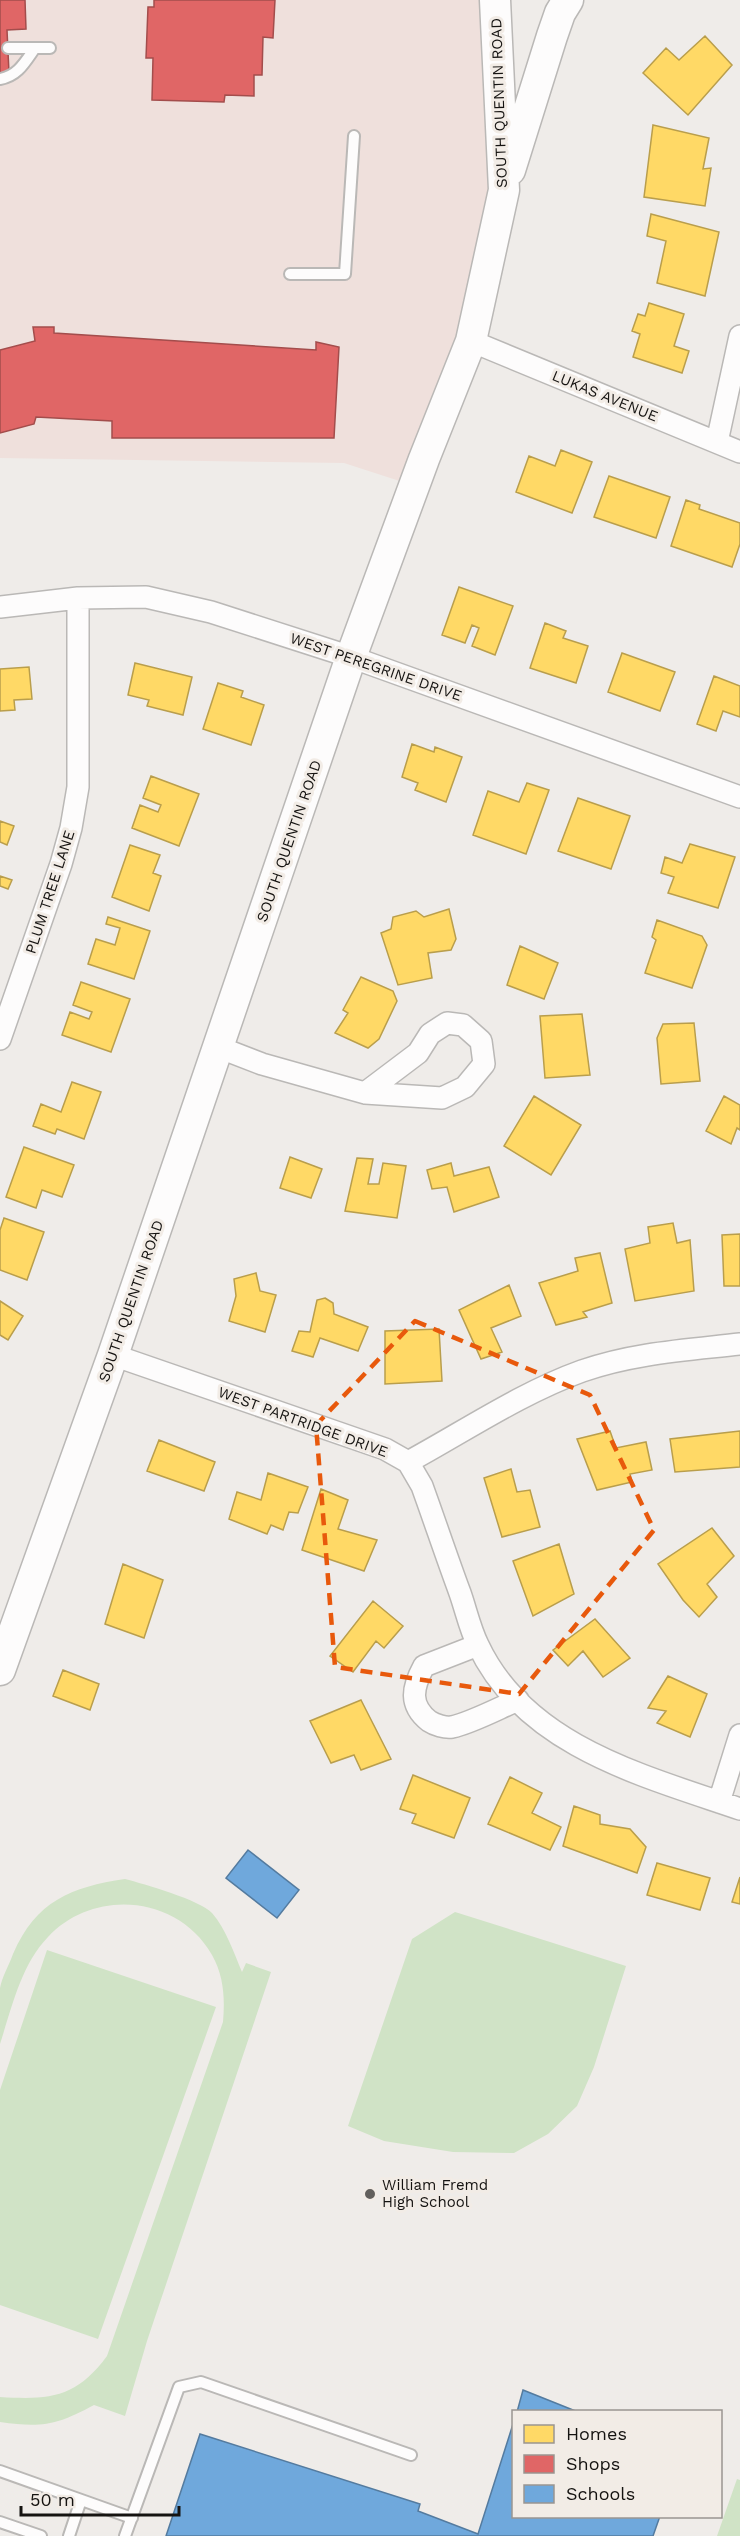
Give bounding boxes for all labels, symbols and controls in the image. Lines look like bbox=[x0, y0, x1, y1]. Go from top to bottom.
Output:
street label: SOUTH QUENTIN ROAD bbox=[487, 18, 511, 188]
street label: LUKAS AVENUE bbox=[549, 367, 661, 425]
street label: WEST PEREGRINE DRIVE bbox=[288, 629, 464, 705]
street label: SOUTH QUENTIN ROAD bbox=[253, 758, 325, 924]
street label: PLUM TREE LANE bbox=[22, 828, 78, 956]
street label: SOUTH QUENTIN ROAD bbox=[95, 1218, 167, 1384]
street label: WEST PARTRIDGE DRIVE bbox=[216, 1383, 390, 1461]
place label: William Fremd High School bbox=[382, 2176, 488, 2211]
marker: William Fremd High School bbox=[363, 2187, 377, 2201]
legend bbox=[512, 2410, 722, 2518]
text: Homes bbox=[566, 2423, 627, 2444]
text: Shops bbox=[566, 2453, 620, 2474]
scale bar bbox=[21, 2479, 178, 2517]
text: Schools bbox=[566, 2483, 635, 2504]
text: 50 m bbox=[30, 2489, 75, 2510]

